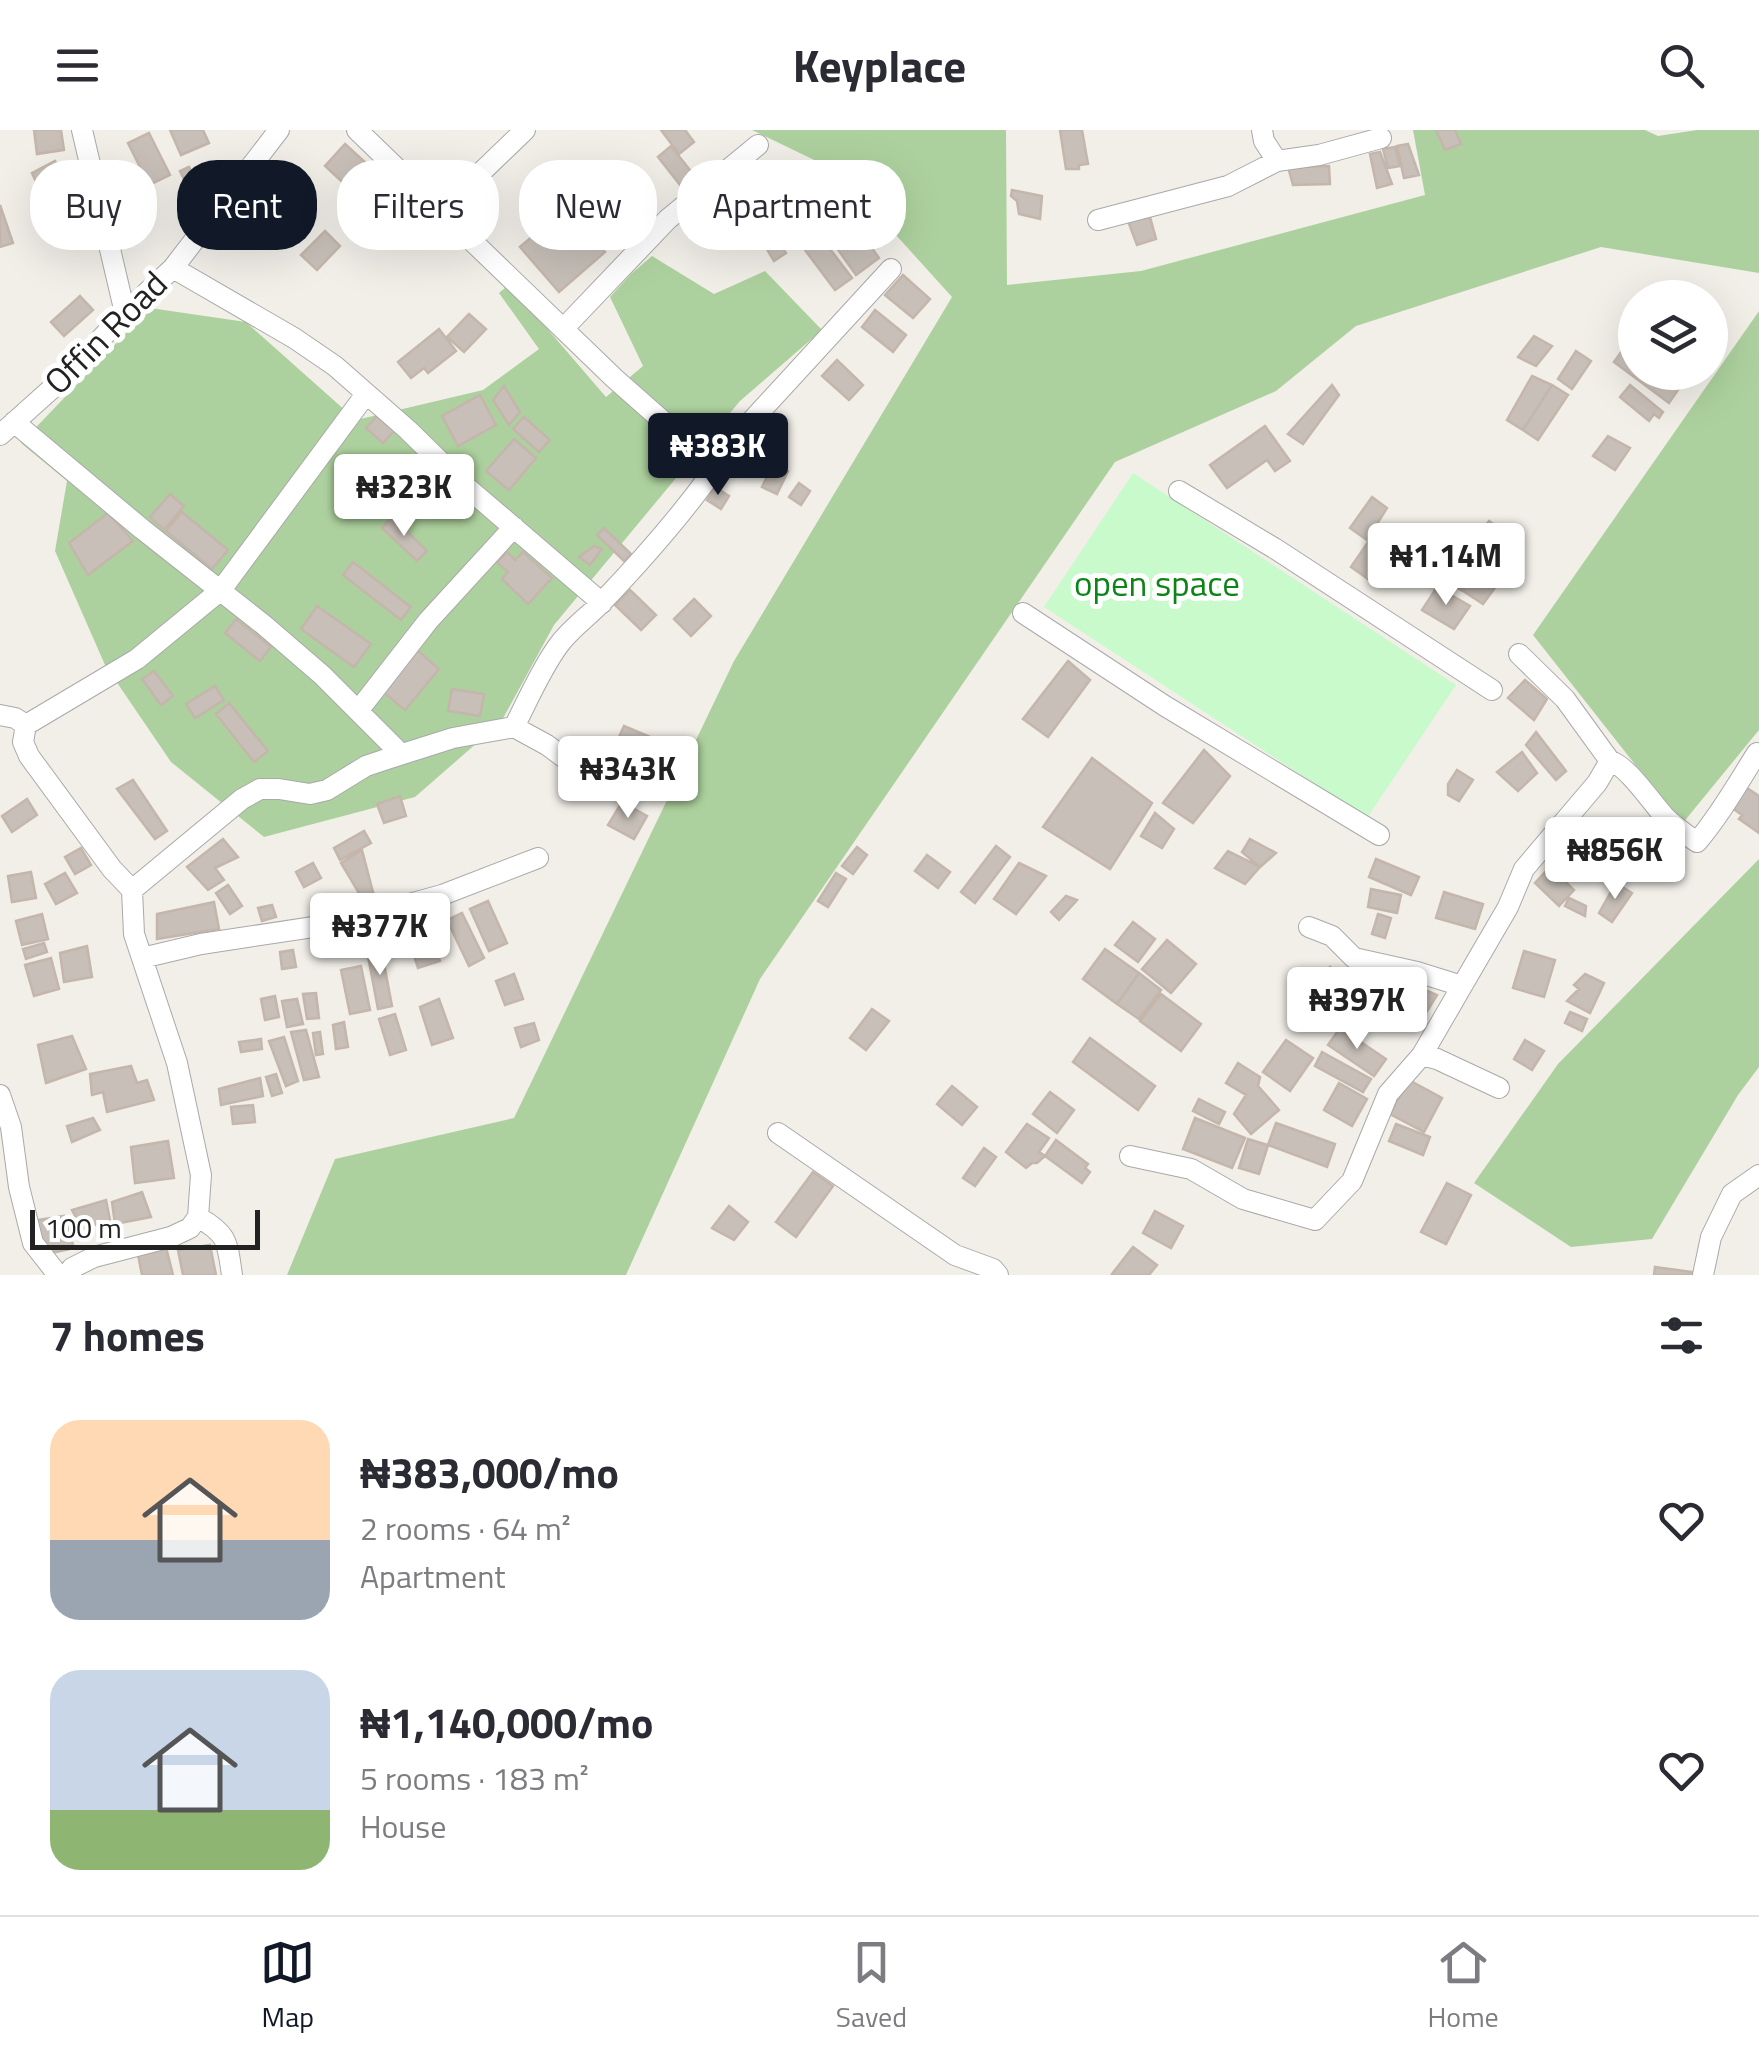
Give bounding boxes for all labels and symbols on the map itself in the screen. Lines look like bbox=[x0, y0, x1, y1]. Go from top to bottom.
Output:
street label: Offin Road bbox=[31, 258, 180, 407]
pin: ₦383K bbox=[648, 413, 788, 498]
pin: ₦323K bbox=[334, 454, 474, 539]
pin: ₦1.14M bbox=[1365, 523, 1527, 608]
park label: open space bbox=[1074, 556, 1240, 610]
pin: ₦343K bbox=[558, 736, 698, 821]
pin: ₦856K bbox=[1545, 817, 1685, 902]
pin: ₦377K bbox=[310, 893, 450, 978]
pin: ₦397K bbox=[1287, 967, 1427, 1052]
scale bar bbox=[30, 1205, 260, 1250]

